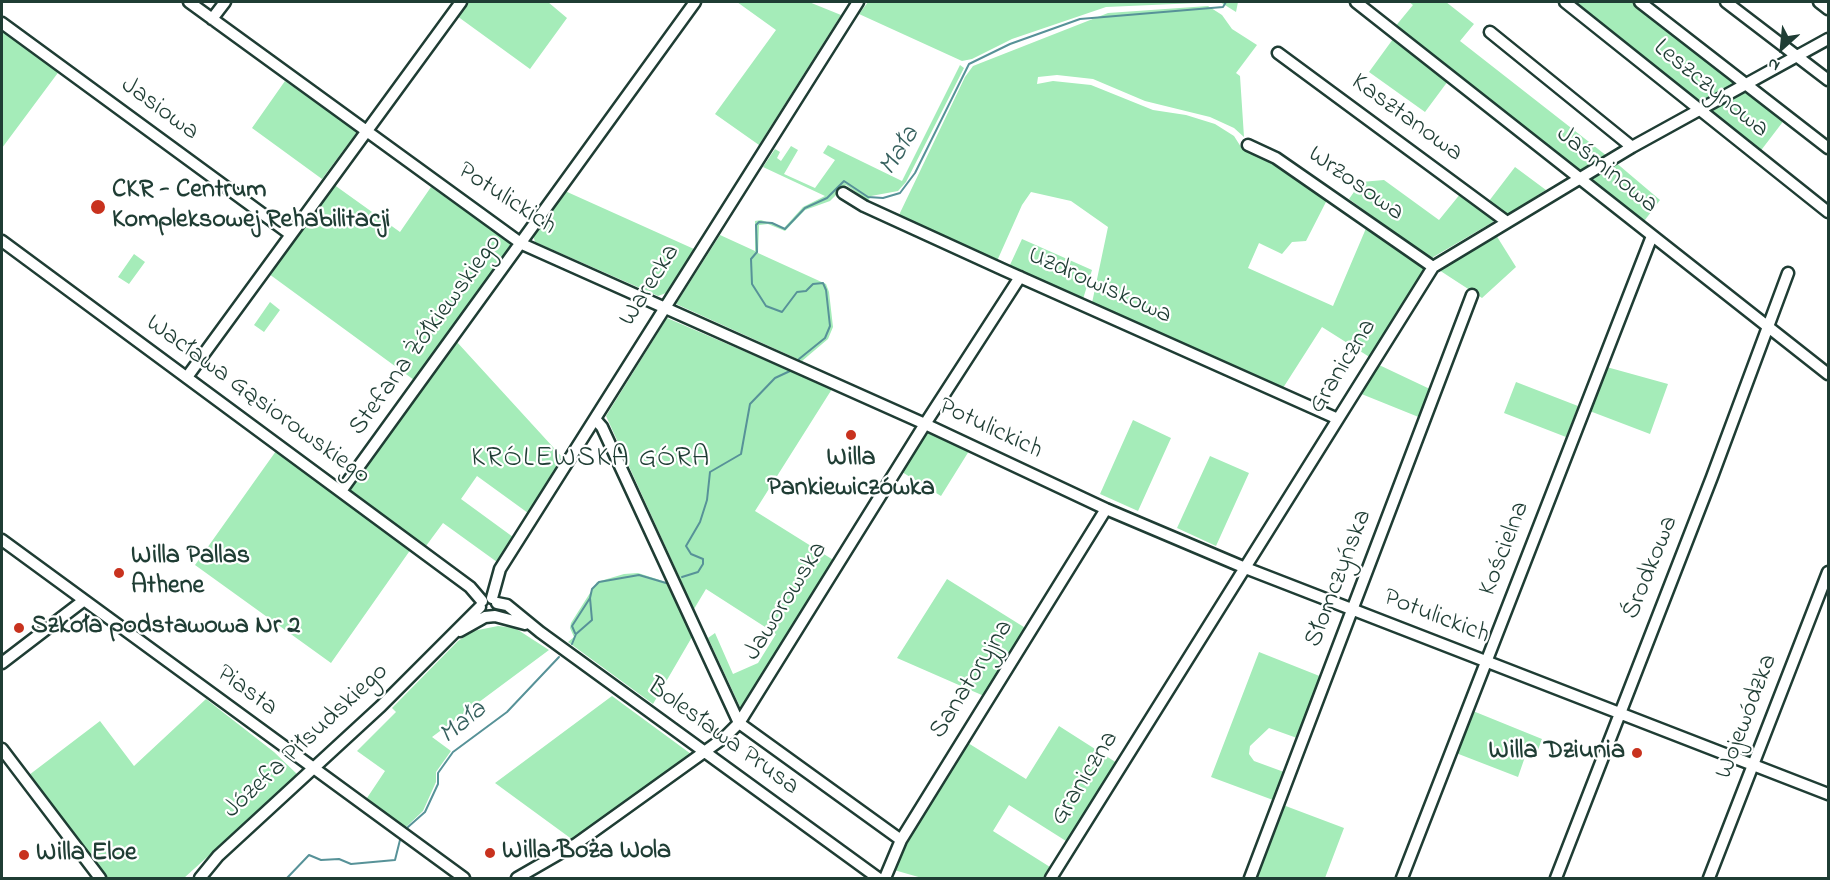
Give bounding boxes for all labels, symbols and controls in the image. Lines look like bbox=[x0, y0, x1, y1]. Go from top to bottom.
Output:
north arrow bbox=[1752, 18, 1812, 78]
street label: Leszczynowa bbox=[1646, 34, 1774, 146]
text: N bbox=[1764, 51, 1784, 77]
street label: Kasztanowa bbox=[1344, 68, 1468, 170]
street label: Jasiowa bbox=[114, 71, 204, 149]
street label: Jaśminowa bbox=[1549, 120, 1663, 222]
water label: Mała bbox=[874, 122, 928, 182]
street label: Wrzosowa bbox=[1301, 141, 1409, 229]
street label: Potulickich bbox=[451, 157, 561, 243]
place label: CKR - Centrum Kompleksowej Rehabilitacji bbox=[112, 176, 390, 237]
marker: CKR - Centrum Kompleksowej Rehabilitacji bbox=[89, 198, 107, 216]
street label: Stefana Żółkiewskiego bbox=[344, 229, 510, 443]
street label: Warecka bbox=[614, 239, 688, 333]
street label: Uzdrowiskowa bbox=[1022, 241, 1176, 333]
street label: Wacława Gąsiorowskiego bbox=[139, 309, 375, 493]
street label: Graniczna bbox=[1303, 314, 1385, 420]
street label: Potulickich bbox=[933, 392, 1047, 468]
marker: Willa Pankiewiczówka bbox=[844, 428, 858, 442]
district label: KRÓLEWSKA GÓRA bbox=[471, 443, 711, 477]
place label: Willa Pankiewiczówka bbox=[767, 444, 935, 506]
street label: Kościelna bbox=[1474, 497, 1538, 601]
street label: Słomczyńska bbox=[1300, 506, 1380, 652]
street label: Środkowa bbox=[1617, 512, 1687, 624]
street label: Jaworowska bbox=[738, 537, 836, 667]
place label: Willa Pallas Athene bbox=[131, 542, 250, 604]
marker: Willa Pallas Athene bbox=[112, 566, 126, 580]
street label: Potulickich bbox=[1379, 584, 1493, 652]
place label: Szkoła podstawowa Nr 2 bbox=[31, 612, 300, 644]
street label: Sanatoryjna bbox=[924, 615, 1022, 745]
marker: Szkoła podstawowa Nr 2 bbox=[12, 621, 26, 635]
street label: Wojewódzka bbox=[1710, 650, 1786, 784]
street label: Józefa Piłsudskiego bbox=[218, 658, 396, 826]
street label: Piasta bbox=[209, 659, 283, 725]
street label: Bolesława Prusa bbox=[640, 672, 804, 804]
water label: Mała bbox=[434, 695, 494, 753]
street label: Graniczna bbox=[1045, 726, 1127, 832]
place label: Willa Dziunia bbox=[1489, 737, 1625, 769]
marker: Willa Dziunia bbox=[1630, 746, 1644, 760]
place label: Willa Boża Wola bbox=[502, 837, 671, 869]
place label: Willa Eloe bbox=[36, 839, 137, 871]
marker: Willa Boża Wola bbox=[483, 846, 497, 860]
marker: Willa Eloe bbox=[17, 848, 31, 862]

